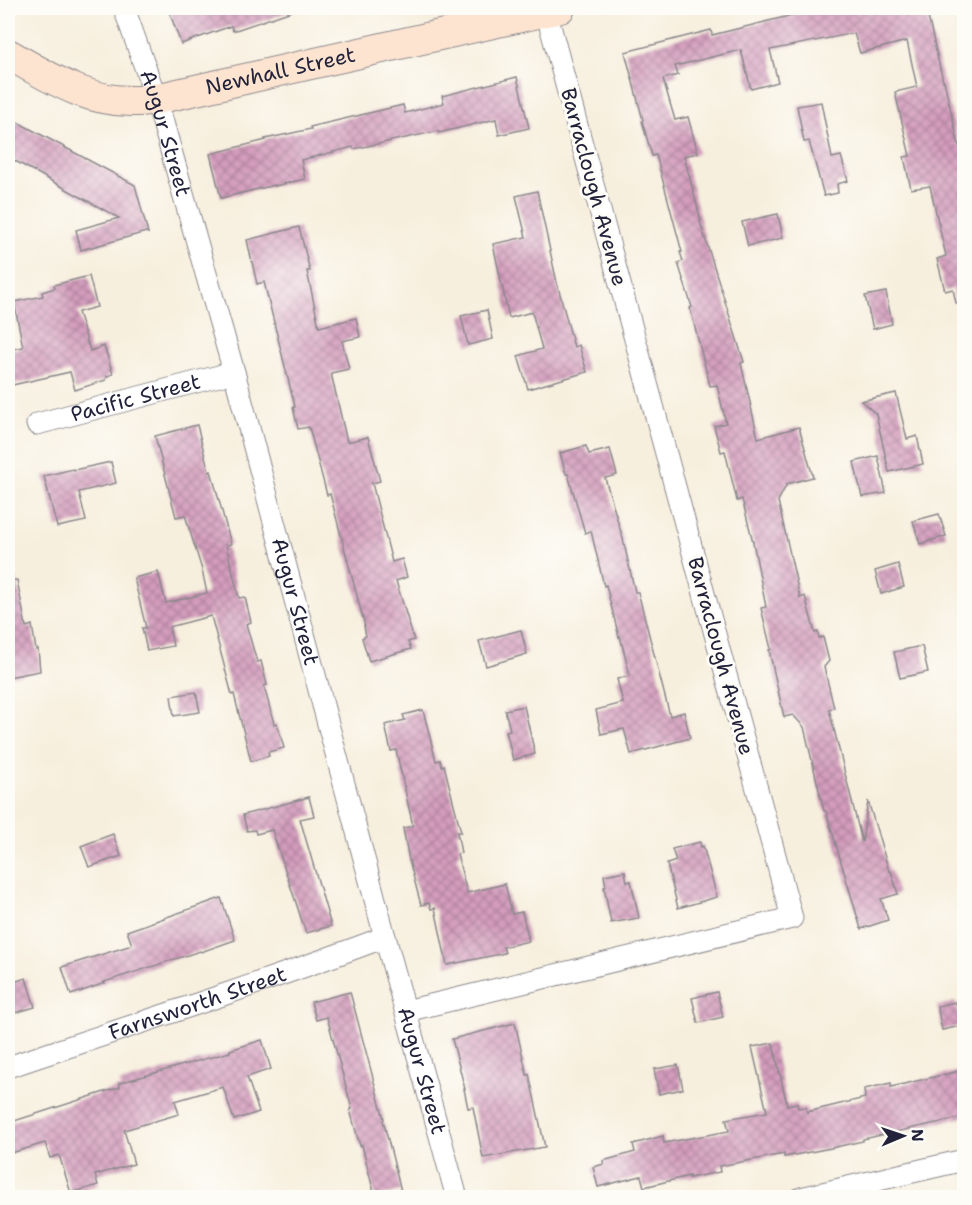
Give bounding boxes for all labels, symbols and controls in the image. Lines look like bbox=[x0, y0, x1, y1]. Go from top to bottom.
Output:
street label: Newhall Street bbox=[203, 40, 358, 101]
street label: Augur Street bbox=[133, 66, 197, 200]
street label: Barraclough Avenue bbox=[554, 85, 634, 289]
street label: Pacific Street bbox=[68, 367, 204, 428]
street label: Augur Street bbox=[265, 535, 326, 668]
street label: Barraclough Avenue bbox=[681, 554, 761, 758]
street label: Farnsworth Street bbox=[105, 960, 290, 1047]
street label: Augur Street bbox=[391, 1004, 453, 1138]
north arrow bbox=[873, 1106, 933, 1166]
text: N bbox=[907, 1129, 928, 1142]

